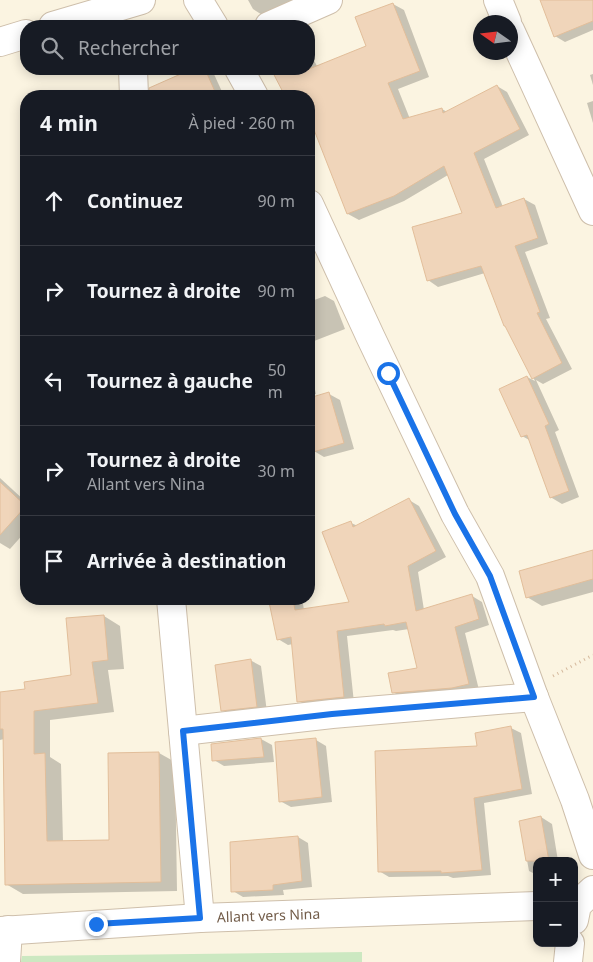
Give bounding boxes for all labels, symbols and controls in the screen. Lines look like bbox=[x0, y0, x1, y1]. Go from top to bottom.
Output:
north arrow bbox=[473, 15, 518, 60]
search box bbox=[20, 20, 315, 75]
icon: search bbox=[38, 34, 66, 62]
text: Rechercher bbox=[78, 35, 179, 61]
text: 4 min bbox=[40, 109, 98, 137]
text: À pied · 260 m bbox=[189, 112, 295, 134]
icon: ahead bbox=[40, 187, 68, 215]
text: Continuez bbox=[87, 188, 183, 214]
text: 90 m bbox=[258, 190, 295, 212]
icon: right bbox=[40, 277, 68, 305]
text: Tournez à droite bbox=[87, 278, 241, 304]
text: 90 m bbox=[258, 280, 295, 302]
text: 50 m bbox=[268, 359, 286, 403]
route start bbox=[377, 362, 400, 385]
icon: left bbox=[40, 367, 68, 395]
text: Tournez à gauche bbox=[87, 368, 253, 394]
text: Tournez à droite bbox=[87, 447, 241, 473]
icon: right bbox=[40, 457, 68, 485]
text: 30 m bbox=[258, 460, 295, 482]
text: Allant vers Nina bbox=[87, 473, 205, 495]
icon: arrive bbox=[40, 547, 68, 575]
text: Arrivée à destination bbox=[87, 548, 286, 574]
map controls bbox=[533, 857, 578, 947]
button: + bbox=[533, 857, 578, 902]
button: − bbox=[533, 902, 578, 947]
street label: Allant vers Nina bbox=[217, 904, 321, 926]
route end bbox=[85, 913, 108, 936]

